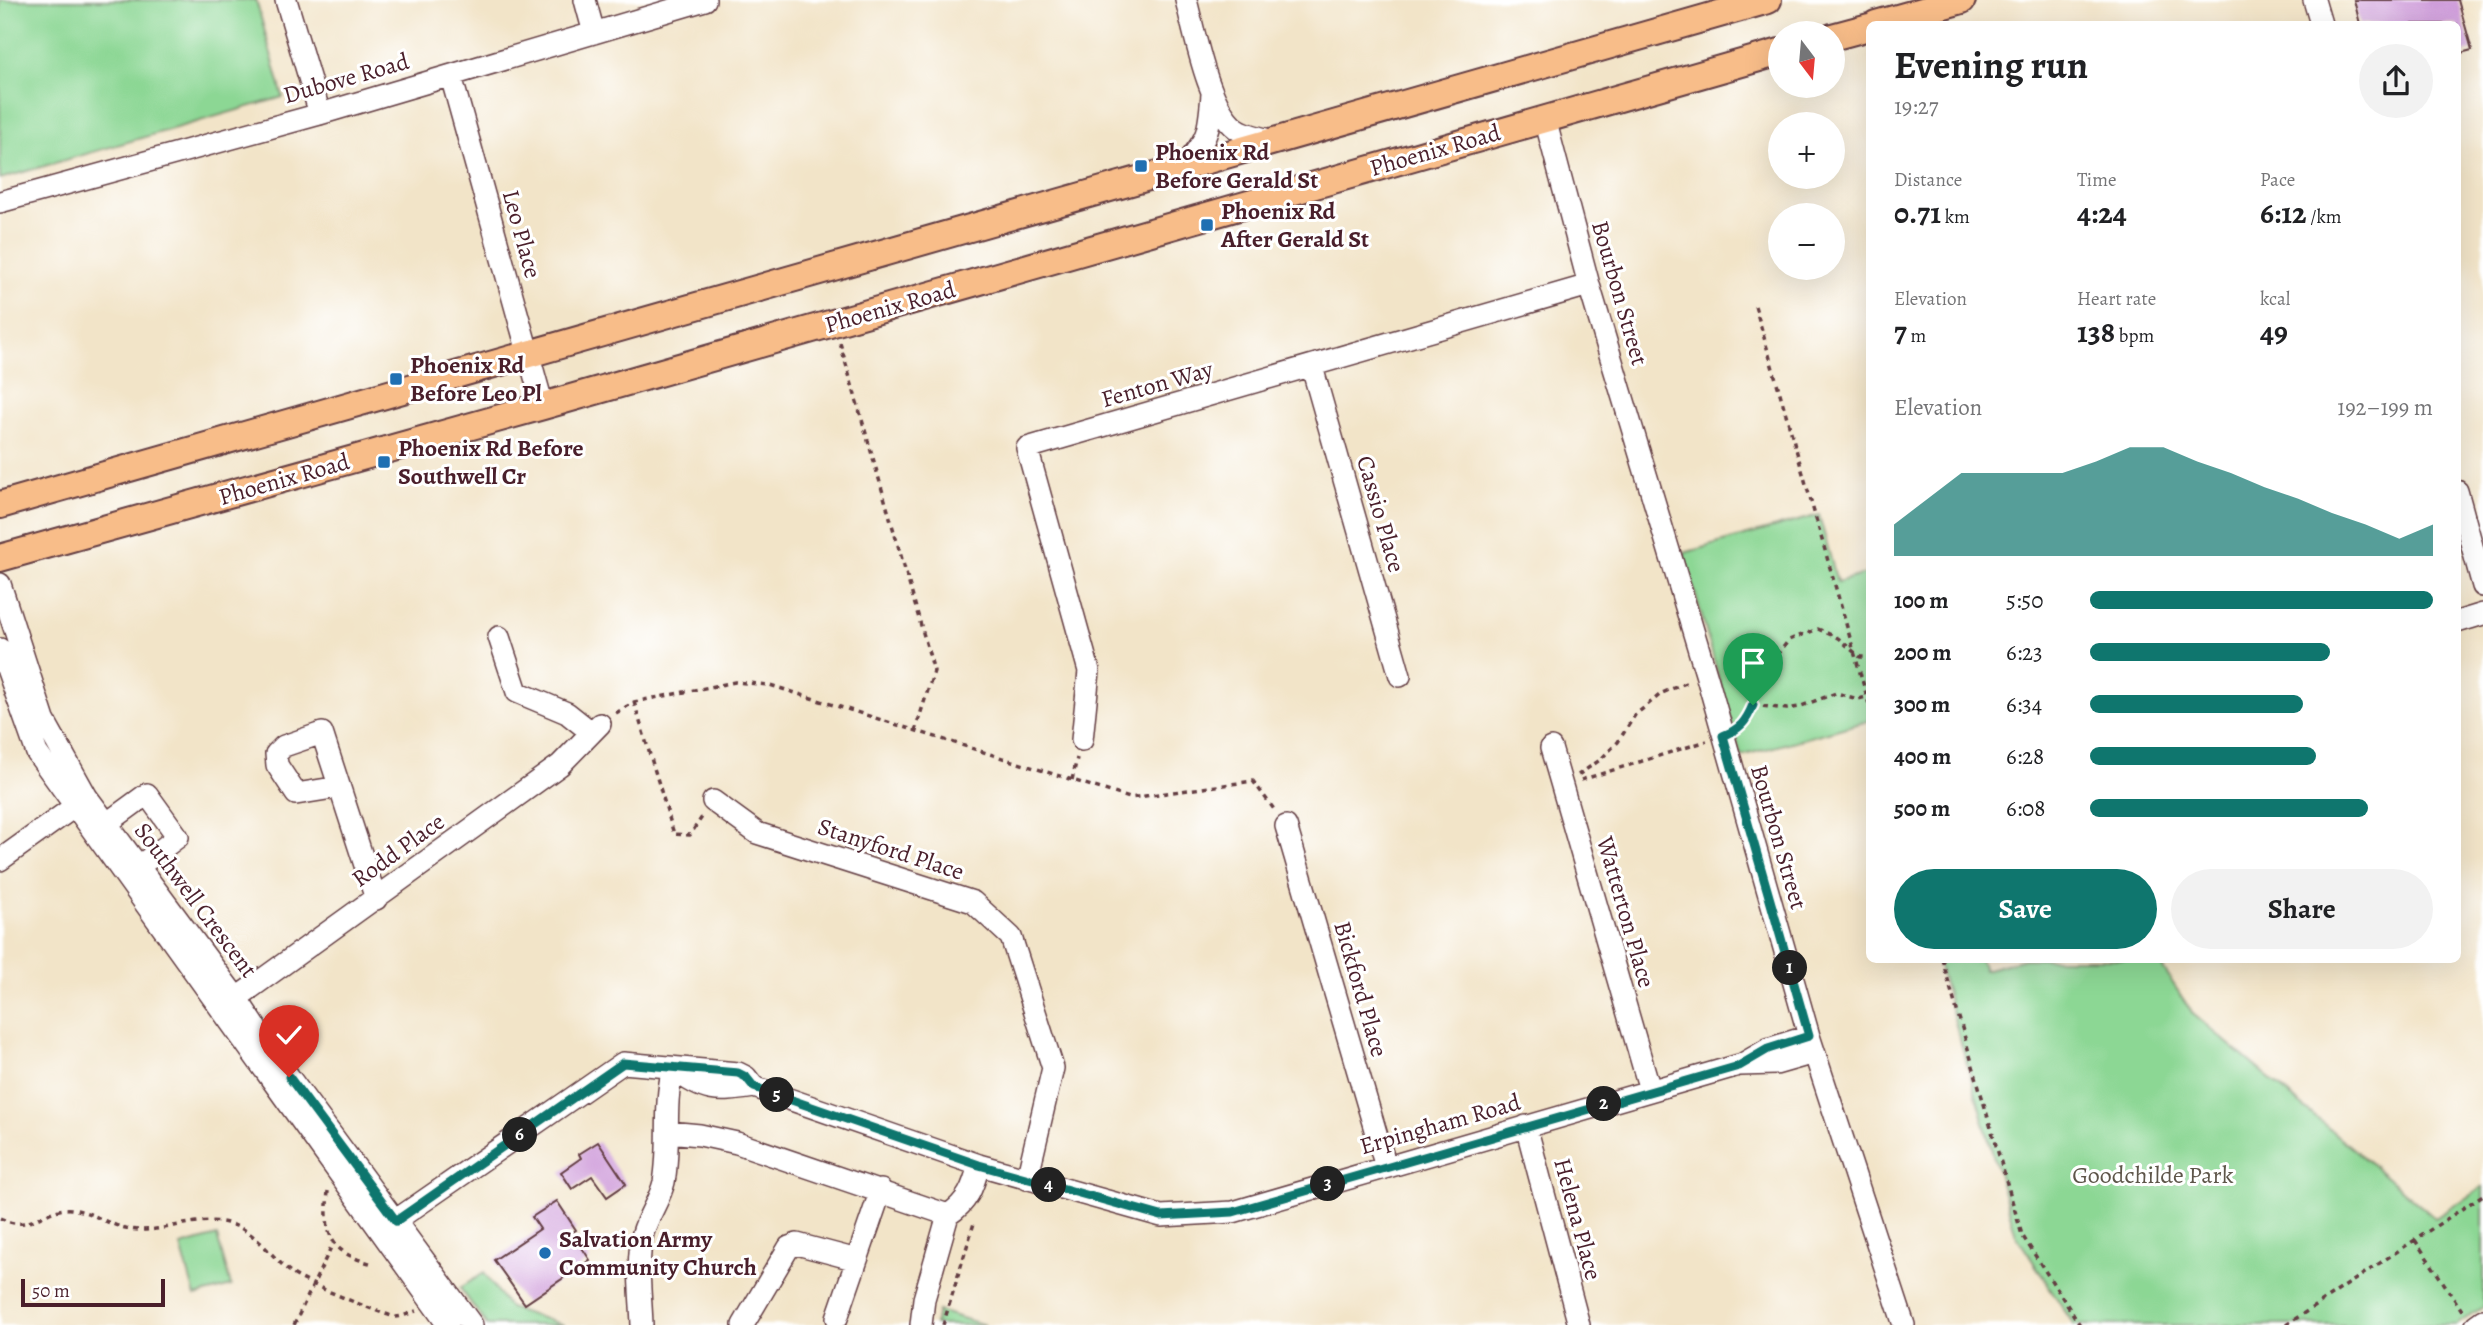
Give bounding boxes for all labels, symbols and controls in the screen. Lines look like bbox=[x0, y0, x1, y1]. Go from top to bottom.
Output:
north arrow bbox=[1768, 21, 1844, 98]
map controls bbox=[1768, 21, 1845, 280]
text: Evening run bbox=[1894, 39, 2088, 91]
button: share bbox=[2359, 44, 2433, 118]
street label: Dubove Road bbox=[279, 45, 413, 111]
text: 19:27 bbox=[1894, 91, 1938, 122]
button: + bbox=[1768, 112, 1845, 189]
street label: Phoenix Road bbox=[1366, 116, 1504, 184]
place label: Phoenix Rd Before Gerald St bbox=[1155, 136, 1318, 196]
marker: Phoenix Rd Before Gerald St bbox=[1133, 158, 1149, 174]
text: Distance bbox=[1894, 167, 1962, 193]
text: Time bbox=[2077, 167, 2116, 193]
text: Pace bbox=[2260, 167, 2295, 193]
street label: Leo Place bbox=[495, 186, 549, 282]
text: 0.71 bbox=[1894, 193, 1941, 233]
text: 4:24 bbox=[2077, 193, 2127, 233]
text: 6:12 bbox=[2260, 193, 2306, 233]
place label: Phoenix Rd After Gerald St bbox=[1220, 195, 1369, 255]
button: − bbox=[1768, 203, 1845, 280]
text: km bbox=[1941, 204, 1970, 230]
text: /km bbox=[2306, 204, 2342, 230]
marker: Phoenix Rd After Gerald St bbox=[1199, 217, 1215, 233]
street label: Bourbon Street bbox=[1584, 217, 1656, 369]
street label: Phoenix Road bbox=[821, 273, 959, 341]
text: Elevation bbox=[1894, 286, 1967, 312]
text: Heart rate bbox=[2077, 286, 2156, 312]
text: kcal bbox=[2260, 286, 2290, 312]
text: 7 bbox=[1894, 312, 1907, 352]
text: 138 bbox=[2077, 312, 2115, 352]
text: 49 bbox=[2260, 312, 2288, 352]
text: m bbox=[1907, 323, 1926, 349]
text: bpm bbox=[2115, 323, 2154, 349]
place label: Phoenix Rd Before Leo Pl bbox=[410, 349, 542, 409]
street label: Fenton Way bbox=[1097, 353, 1217, 415]
marker: Phoenix Rd Before Leo Pl bbox=[388, 371, 404, 387]
text: Elevation bbox=[1894, 392, 1982, 423]
text: 192–199 m bbox=[2337, 392, 2433, 423]
place label: Phoenix Rd Before Southwell Cr bbox=[398, 432, 584, 492]
street label: Phoenix Road bbox=[215, 445, 353, 513]
street label: Cassio Place bbox=[1349, 452, 1413, 576]
marker: Phoenix Rd Before Southwell Cr bbox=[376, 454, 392, 470]
text: 100 m bbox=[1894, 585, 1949, 616]
text: 5:50 bbox=[2006, 585, 2044, 616]
pin bbox=[1723, 633, 1783, 705]
text: 200 m bbox=[1894, 637, 1952, 668]
text: 6:23 bbox=[2006, 637, 2043, 668]
icon: arrive bbox=[1734, 644, 1772, 682]
text: 300 m bbox=[1894, 689, 1950, 720]
text: 6:34 bbox=[2006, 689, 2042, 720]
text: 400 m bbox=[1894, 741, 1951, 772]
text: 6:28 bbox=[2006, 741, 2044, 772]
street label: Bourbon Street bbox=[1743, 761, 1815, 913]
text: 500 m bbox=[1894, 793, 1950, 824]
text: 6:08 bbox=[2006, 793, 2046, 824]
street label: Rodd Place bbox=[345, 806, 451, 894]
street label: Stanyford Place bbox=[814, 810, 968, 888]
street label: Southwell Crescent bbox=[127, 816, 265, 984]
street label: Watterton Place bbox=[1589, 832, 1663, 991]
button: Save bbox=[1894, 869, 2157, 949]
button: Share bbox=[2171, 869, 2433, 949]
street label: Bickford Place bbox=[1326, 917, 1396, 1061]
pin: 1 bbox=[1772, 950, 1808, 986]
text: 1 bbox=[1786, 954, 1793, 980]
pin bbox=[259, 1005, 319, 1077]
icon: check bbox=[270, 1016, 308, 1054]
pin: 5 bbox=[760, 1078, 794, 1112]
text: 5 bbox=[772, 1081, 781, 1107]
street label: Erpingham Road bbox=[1356, 1086, 1524, 1162]
pin: 2 bbox=[1586, 1086, 1622, 1122]
text: 2 bbox=[1599, 1090, 1608, 1116]
pin: 6 bbox=[503, 1118, 538, 1152]
text: 6 bbox=[515, 1121, 524, 1147]
street label: Helena Place bbox=[1546, 1155, 1610, 1283]
park label: Goodchilde Park bbox=[2072, 1159, 2234, 1191]
pin: 3 bbox=[1310, 1166, 1346, 1202]
pin: 4 bbox=[1032, 1168, 1066, 1202]
text: 3 bbox=[1323, 1170, 1332, 1196]
text: 4 bbox=[1044, 1171, 1053, 1197]
place label: Salvation Army Community Church bbox=[559, 1223, 757, 1283]
marker: Salvation Army Community Church bbox=[537, 1245, 553, 1261]
scale bar bbox=[21, 1276, 164, 1308]
text: 50 m bbox=[32, 1278, 70, 1304]

